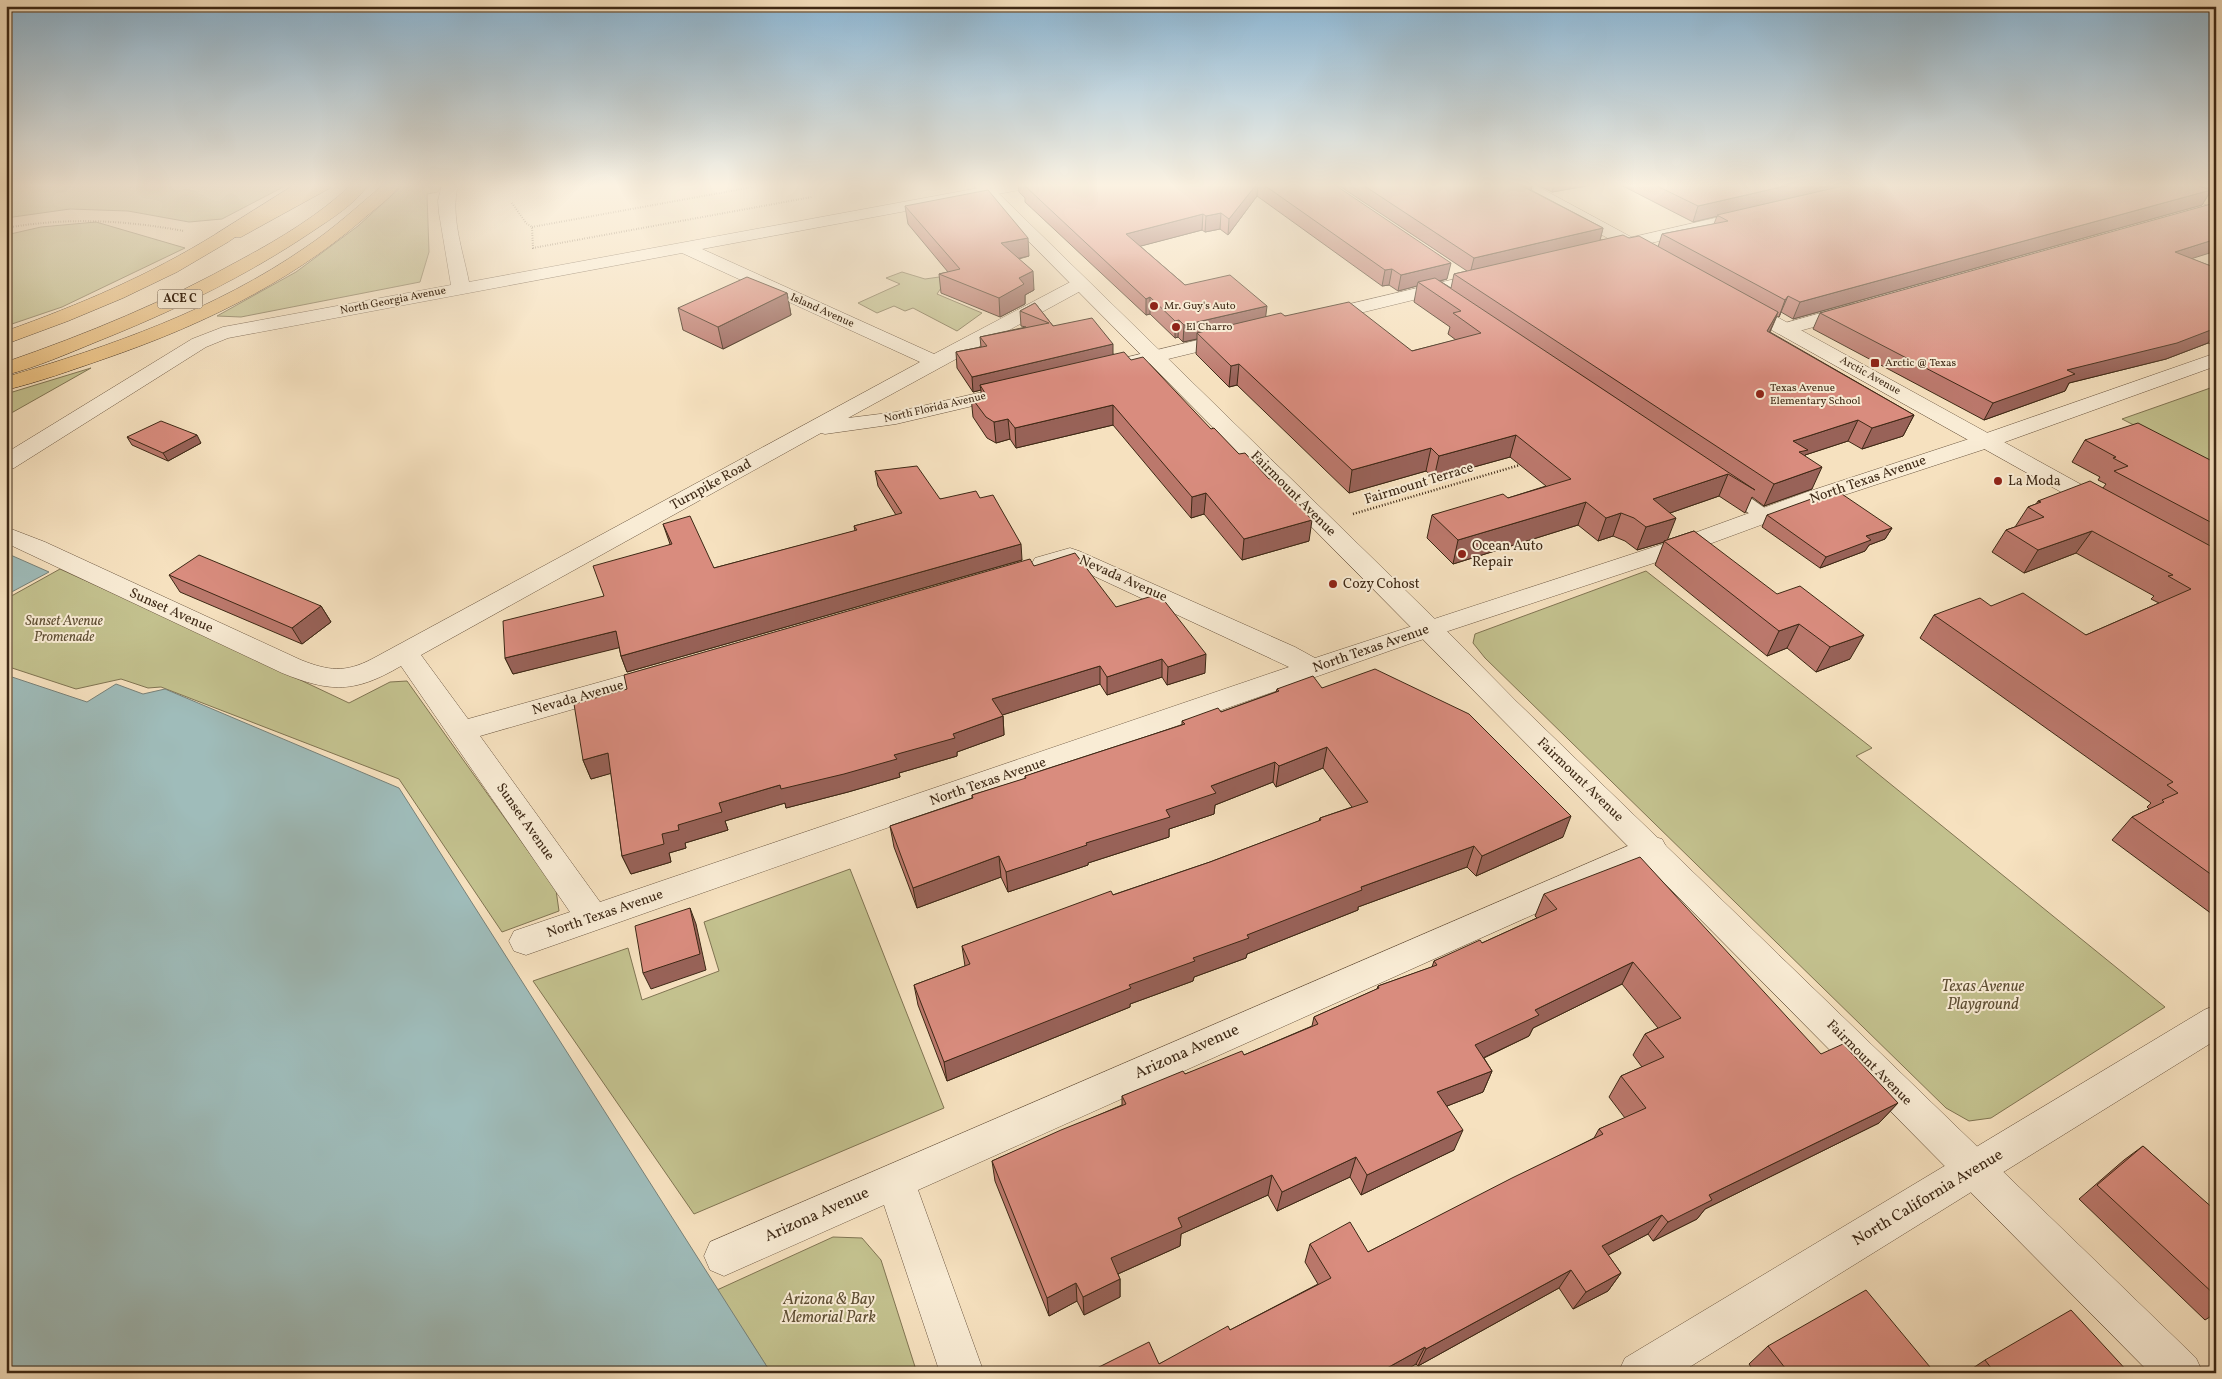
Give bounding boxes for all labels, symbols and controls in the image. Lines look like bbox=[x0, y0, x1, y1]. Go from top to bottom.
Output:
street label: North Georgia Avenue bbox=[339, 283, 447, 319]
road number: ACE C bbox=[158, 290, 202, 308]
street label: Island Avenue bbox=[788, 290, 856, 332]
place label: Mr. Guy's Auto bbox=[1164, 299, 1236, 314]
marker: Mr. Guy's Auto bbox=[1148, 300, 1160, 312]
place label: El Charro bbox=[1186, 320, 1233, 335]
marker: El Charro bbox=[1170, 321, 1182, 333]
street label: Arctic Avenue bbox=[1837, 353, 1903, 399]
place label: Arctic @ Texas bbox=[1885, 356, 1956, 371]
marker: Arctic @ Texas bbox=[1869, 357, 1881, 369]
place label: Texas Avenue Elementary School bbox=[1770, 381, 1861, 409]
marker: Texas Avenue Elementary School bbox=[1754, 388, 1766, 400]
street label: North Florida Avenue bbox=[882, 389, 988, 427]
street label: Fairmount Avenue bbox=[1246, 447, 1340, 541]
street label: North Texas Avenue bbox=[1807, 451, 1929, 509]
street label: Turnpike Road bbox=[667, 455, 755, 515]
street label: Fairmount Terrace bbox=[1362, 458, 1476, 510]
place label: La Moda bbox=[2008, 472, 2061, 491]
marker: La Moda bbox=[1992, 475, 2004, 487]
place label: Ocean Auto Repair bbox=[1472, 537, 1543, 572]
marker: Ocean Auto Repair bbox=[1456, 548, 1468, 560]
street label: Nevada Avenue bbox=[1076, 551, 1170, 607]
place label: Cozy Cohost bbox=[1343, 575, 1420, 594]
marker: Cozy Cohost bbox=[1327, 578, 1339, 590]
street label: Sunset Avenue bbox=[126, 584, 216, 638]
park label: Sunset Avenue Promenade bbox=[25, 612, 103, 647]
street label: North Texas Avenue bbox=[1310, 620, 1432, 678]
street label: Nevada Avenue bbox=[530, 676, 626, 720]
street label: Fairmount Avenue bbox=[1532, 734, 1628, 827]
street label: North Texas Avenue bbox=[927, 753, 1049, 811]
street label: Sunset Avenue bbox=[491, 780, 559, 865]
street label: North Texas Avenue bbox=[544, 885, 666, 943]
park label: Texas Avenue Playground bbox=[1942, 976, 2025, 1016]
street label: Fairmount Avenue bbox=[1822, 1016, 1916, 1110]
street label: Arizona Avenue bbox=[1131, 1019, 1243, 1085]
street label: North California Avenue bbox=[1849, 1144, 2007, 1252]
street label: Arizona Avenue bbox=[761, 1182, 873, 1248]
park label: Arizona & Bay Memorial Park bbox=[781, 1289, 876, 1329]

